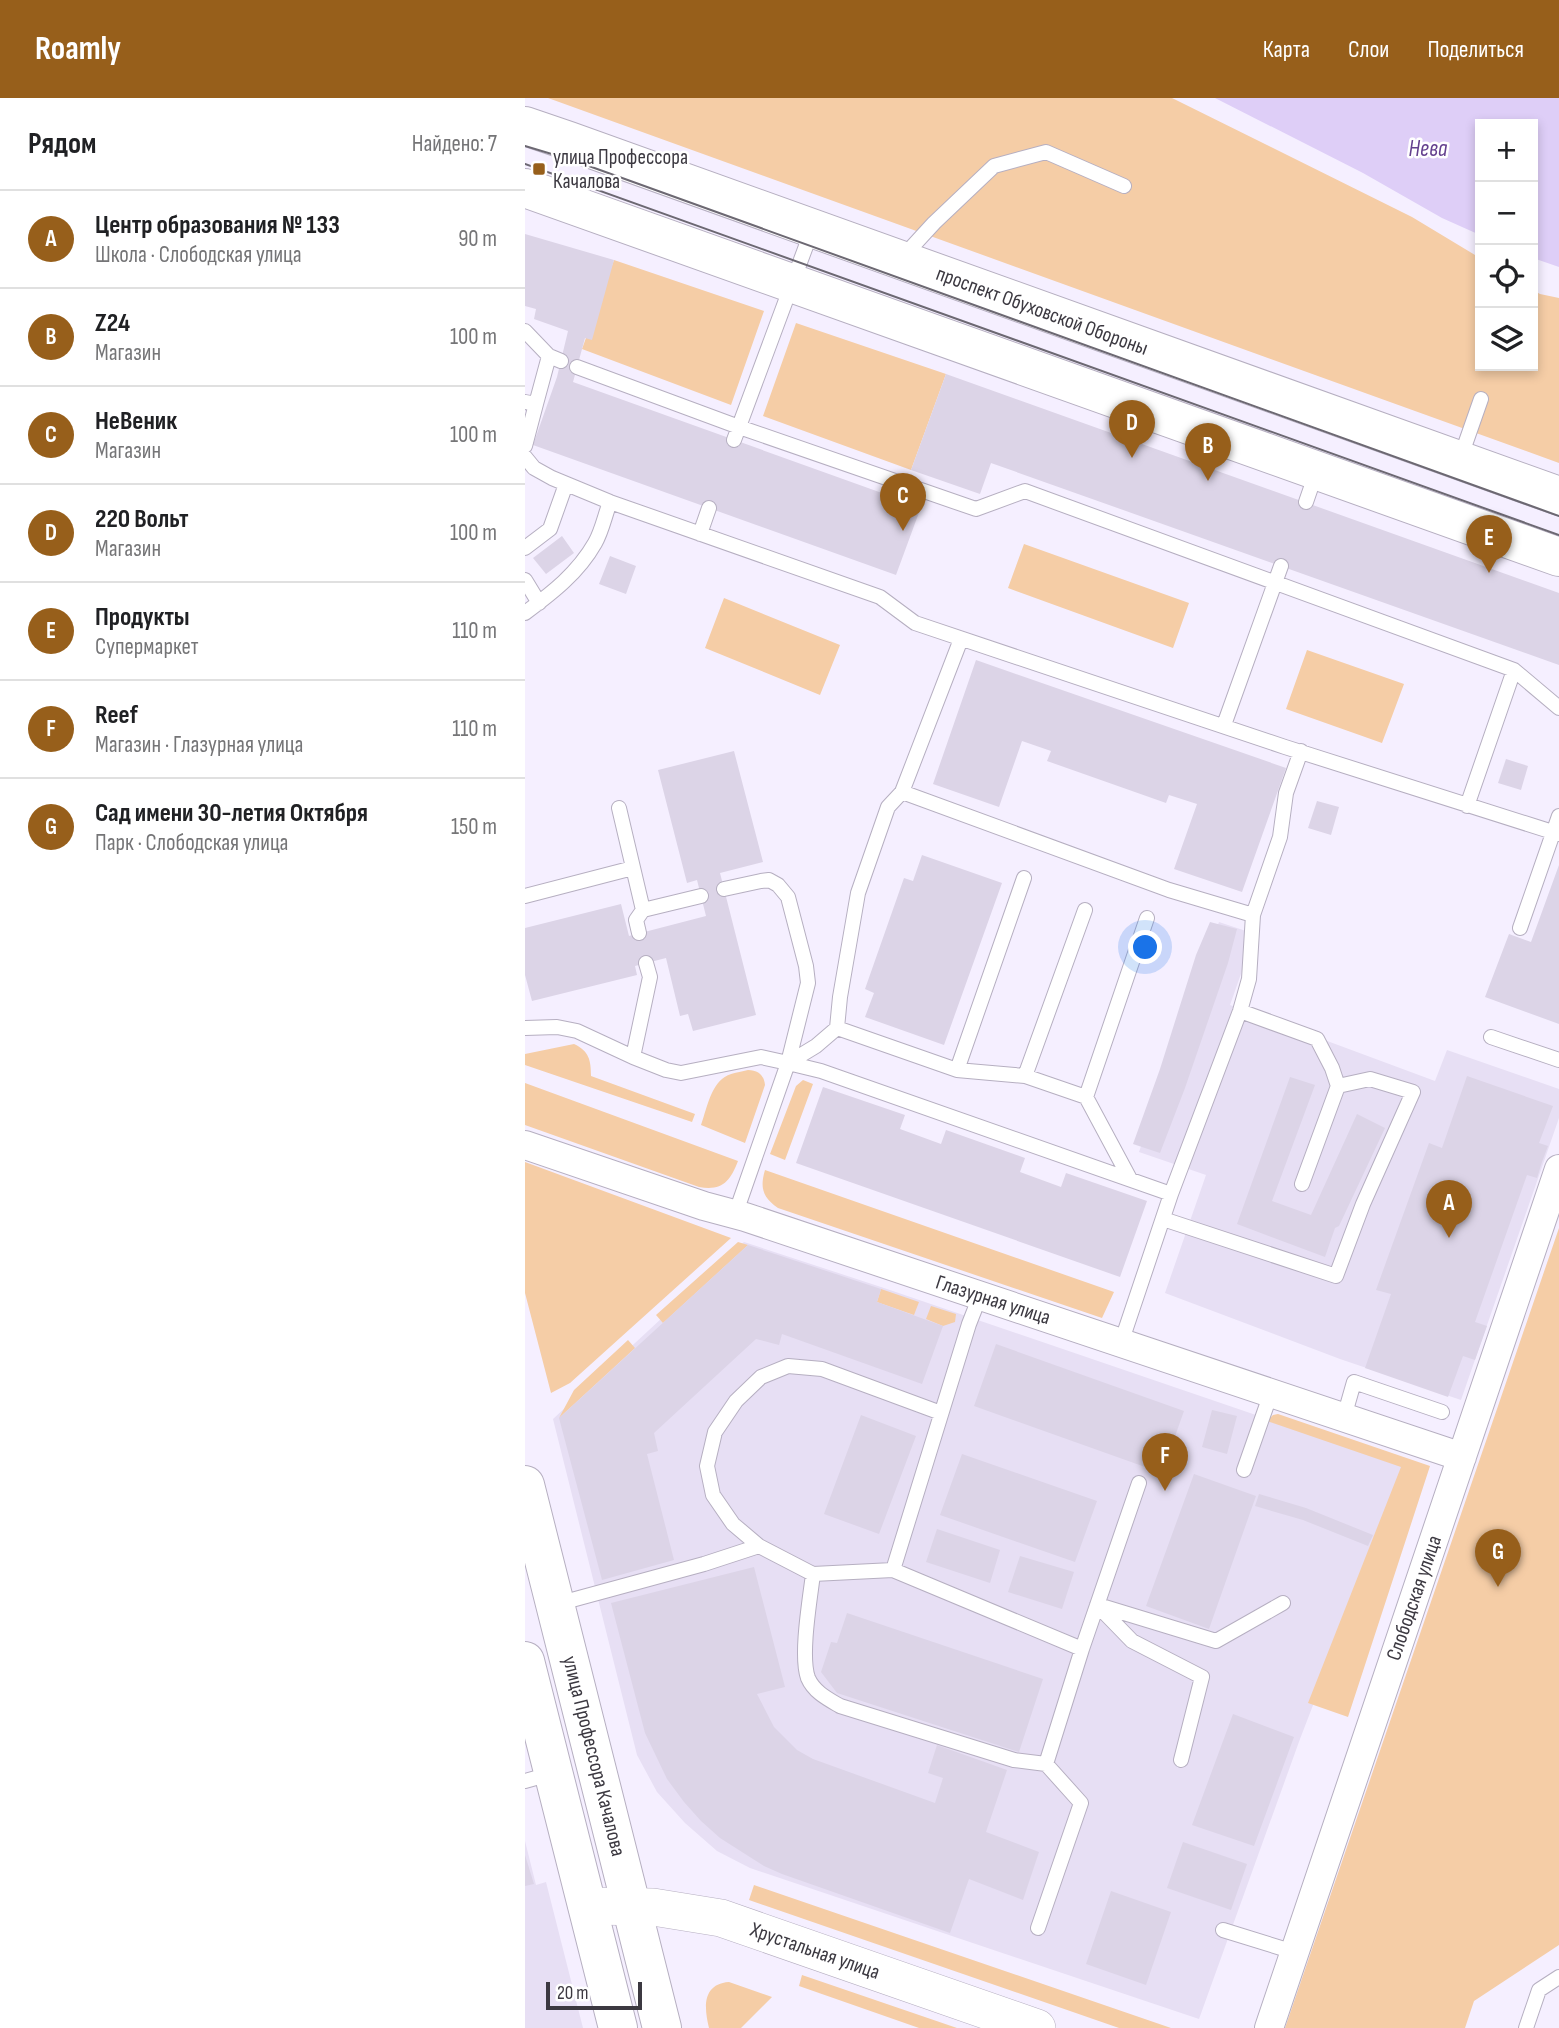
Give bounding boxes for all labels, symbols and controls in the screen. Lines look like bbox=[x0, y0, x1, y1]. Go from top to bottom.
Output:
text: Roamly bbox=[35, 29, 121, 69]
text: Карта bbox=[1263, 35, 1310, 64]
text: Слои bbox=[1348, 35, 1389, 64]
text: Поделиться bbox=[1427, 35, 1524, 64]
map controls bbox=[1475, 119, 1538, 371]
button: + bbox=[1475, 119, 1538, 182]
text: Рядом bbox=[28, 126, 96, 162]
text: Найдено: 7 bbox=[412, 130, 497, 158]
water label: Нева bbox=[1409, 135, 1448, 163]
place label: улица Профессора Качалова bbox=[553, 145, 688, 194]
marker: улица Профессора Качалова bbox=[531, 161, 547, 177]
button: − bbox=[1475, 182, 1538, 245]
text: Центр образования № 133 bbox=[95, 210, 340, 241]
text: A bbox=[46, 225, 56, 253]
text: 90 m bbox=[458, 225, 497, 253]
text: Школа · Слободская улица bbox=[95, 241, 302, 269]
button: locate bbox=[1475, 245, 1538, 308]
street label: проспект Обуховской Обороны bbox=[933, 261, 1151, 361]
text: Z24 bbox=[95, 308, 130, 339]
button: layers bbox=[1475, 308, 1538, 371]
text: B bbox=[46, 323, 56, 351]
text: 100 m bbox=[450, 323, 497, 351]
text: Магазин bbox=[95, 339, 161, 367]
pin: D bbox=[1109, 400, 1155, 458]
text: НеВеник bbox=[95, 406, 177, 437]
text: C bbox=[45, 421, 57, 449]
text: 100 m bbox=[450, 421, 497, 449]
pin: B bbox=[1185, 423, 1231, 481]
text: Магазин bbox=[95, 437, 161, 465]
pin: C bbox=[880, 473, 926, 531]
text: 220 Вольт bbox=[95, 504, 188, 535]
pin: E bbox=[1466, 515, 1512, 573]
text: D bbox=[45, 519, 57, 547]
text: 100 m bbox=[450, 519, 497, 547]
text: Магазин bbox=[95, 535, 161, 563]
text: Продукты bbox=[95, 602, 190, 633]
text: E bbox=[46, 617, 56, 645]
text: 110 m bbox=[452, 617, 497, 645]
text: Супермаркет bbox=[95, 633, 198, 661]
text: Reef bbox=[95, 700, 138, 731]
text: F bbox=[46, 715, 56, 743]
text: 110 m bbox=[452, 715, 497, 743]
text: Магазин · Глазурная улица bbox=[95, 731, 303, 759]
text: Сад имени 30-летия Октября bbox=[95, 798, 368, 829]
text: G bbox=[45, 813, 57, 841]
text: 150 m bbox=[451, 813, 497, 841]
text: Парк · Слободская улица bbox=[95, 829, 288, 857]
your location bbox=[1128, 930, 1162, 964]
pin: A bbox=[1426, 1180, 1472, 1238]
street label: Глазурная улица bbox=[933, 1270, 1053, 1330]
pin: F bbox=[1142, 1433, 1188, 1491]
pin: G bbox=[1475, 1529, 1521, 1587]
street label: Слободская улица bbox=[1381, 1532, 1447, 1664]
street label: улица Профессора Качалова bbox=[557, 1653, 631, 1859]
street label: Хрустальная улица bbox=[746, 1917, 883, 1985]
scale bar bbox=[546, 1979, 642, 2011]
text: 20 m bbox=[557, 1982, 589, 2005]

